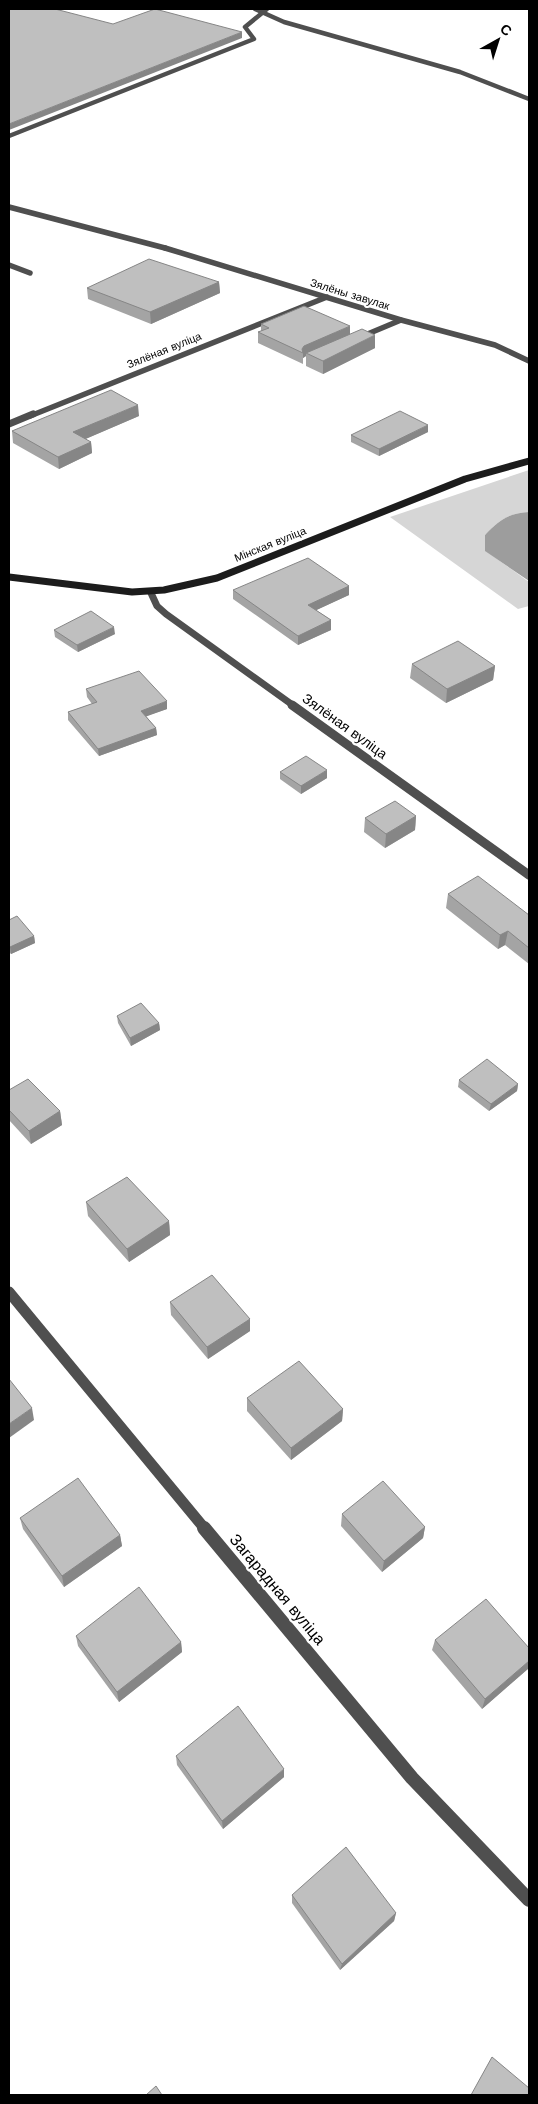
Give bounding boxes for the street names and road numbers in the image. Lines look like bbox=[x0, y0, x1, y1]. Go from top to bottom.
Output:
street label: Зялёны завулак bbox=[309, 276, 391, 313]
street label: Зялёная вуліца bbox=[125, 329, 204, 371]
street label: Мінская вуліца bbox=[232, 524, 309, 565]
street label: Зялёная вуліца bbox=[300, 690, 391, 762]
street label: Загарадная вуліца bbox=[226, 1530, 330, 1649]

